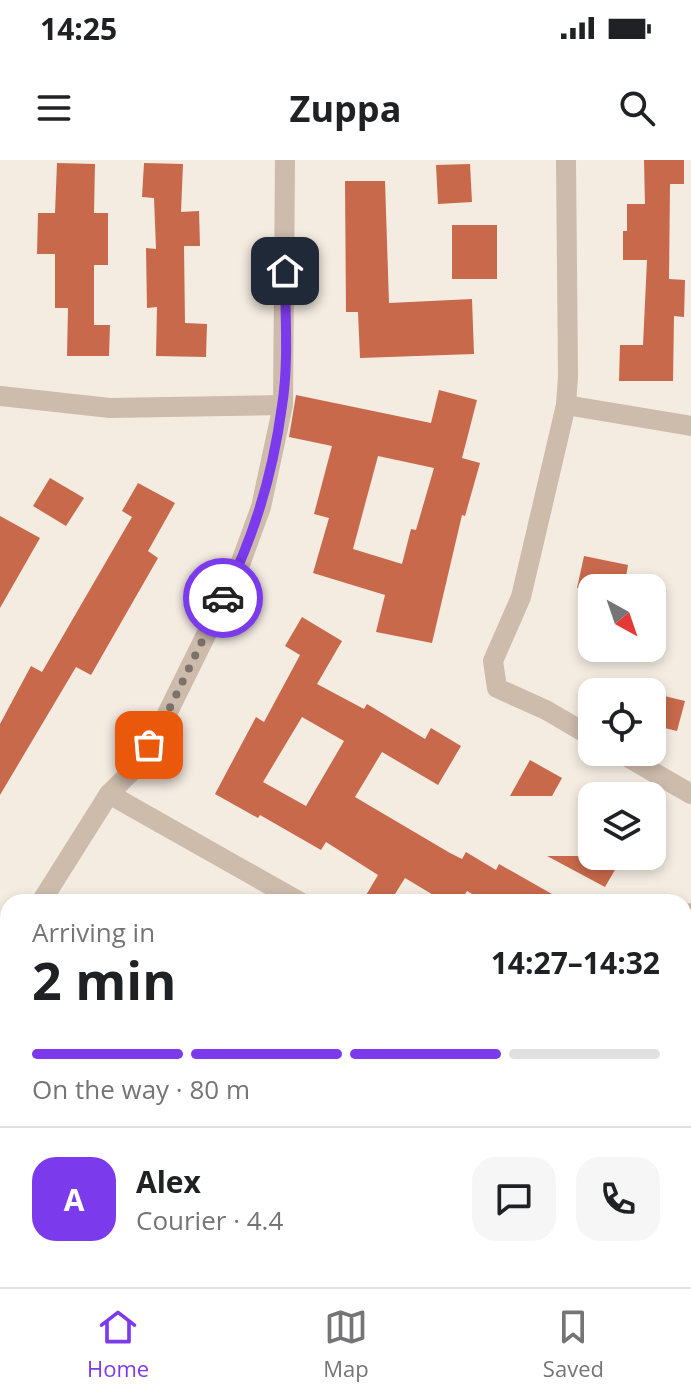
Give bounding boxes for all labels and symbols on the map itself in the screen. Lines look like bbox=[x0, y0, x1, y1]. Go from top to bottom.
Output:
pin bbox=[251, 237, 319, 305]
courier bbox=[183, 558, 263, 638]
north arrow bbox=[578, 574, 666, 662]
pin bbox=[115, 711, 183, 779]

